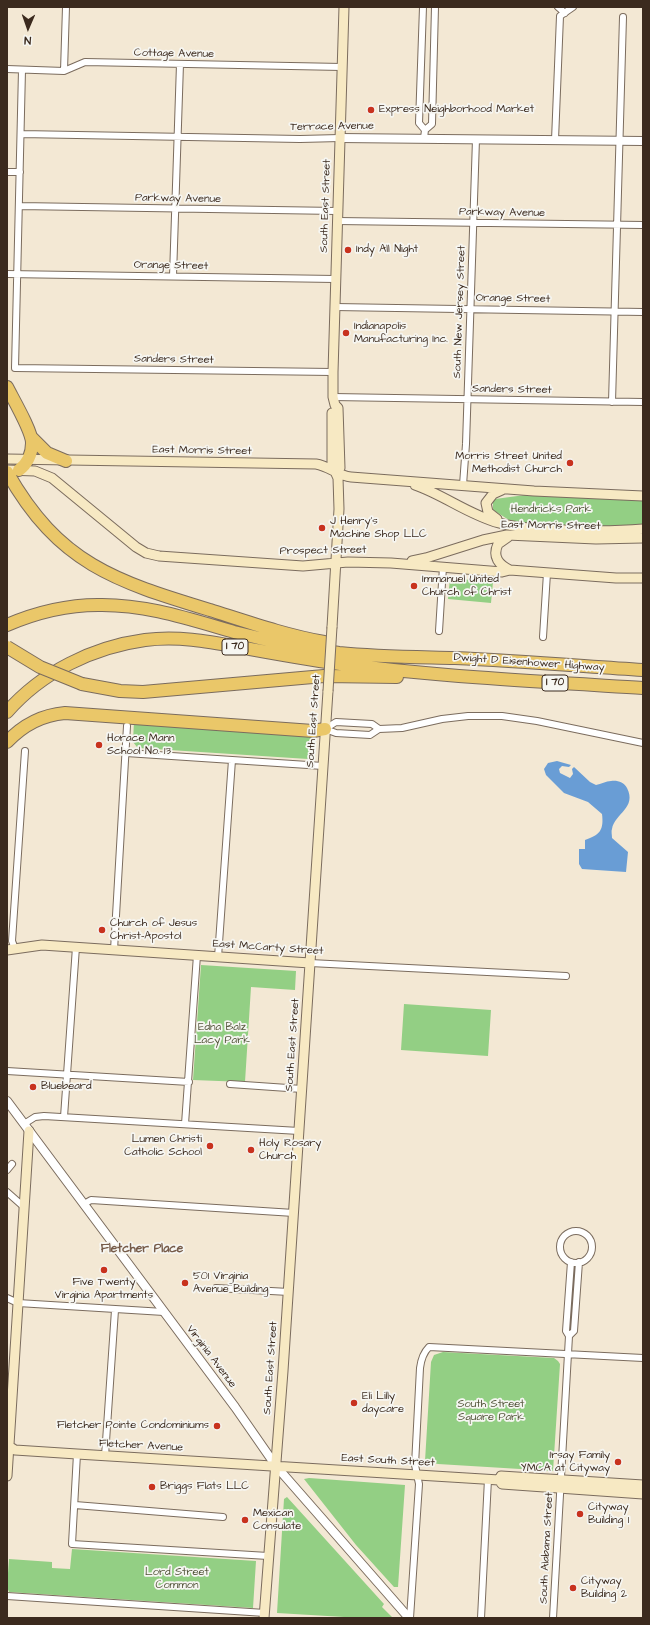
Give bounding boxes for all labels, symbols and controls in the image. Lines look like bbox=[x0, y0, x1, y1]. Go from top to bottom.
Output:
north arrow bbox=[8, 8, 48, 48]
text: N bbox=[24, 33, 31, 48]
street label: Cottage Avenue bbox=[134, 47, 214, 61]
place label: Express Neighborhood Market bbox=[379, 103, 534, 117]
marker: Express Neighborhood Market bbox=[366, 105, 376, 115]
street label: Terrace Avenue bbox=[290, 120, 374, 134]
street label: South East Street bbox=[318, 159, 334, 253]
street label: Parkway Avenue bbox=[135, 192, 221, 206]
street label: Parkway Avenue bbox=[459, 206, 545, 220]
place label: Indy All Night bbox=[356, 243, 418, 257]
marker: Indy All Night bbox=[343, 245, 353, 255]
street label: South New Jersey Street bbox=[451, 245, 469, 379]
street label: Orange Street bbox=[134, 259, 208, 273]
street label: Orange Street bbox=[476, 292, 550, 306]
place label: Indianapolis Manufacturing Inc. bbox=[354, 320, 448, 346]
marker: Indianapolis Manufacturing Inc. bbox=[341, 328, 351, 338]
street label: Sanders Street bbox=[134, 353, 214, 367]
street label: Sanders Street bbox=[472, 383, 552, 397]
street label: East Morris Street bbox=[152, 444, 252, 458]
place label: Morris Street United Methodist Church bbox=[455, 450, 562, 476]
marker: Morris Street United Methodist Church bbox=[565, 458, 575, 468]
park label: Hendricks Park bbox=[511, 503, 591, 517]
place label: J Henry's Machine Shop LLC bbox=[330, 515, 427, 541]
street label: East Morris Street bbox=[501, 519, 601, 533]
marker: J Henry's Machine Shop LLC bbox=[317, 523, 327, 533]
street label: Prospect Street bbox=[280, 544, 366, 558]
place label: Immanuel United Church of Christ bbox=[422, 573, 512, 599]
marker: Immanuel United Church of Christ bbox=[409, 581, 419, 591]
road number: I 70 bbox=[222, 639, 248, 655]
street label: Dwight D Eisenhower Highway bbox=[453, 651, 605, 675]
street label: South East Street bbox=[304, 674, 324, 768]
road number: I 70 bbox=[542, 675, 568, 691]
place label: Horace Mann School No. 13 bbox=[107, 732, 175, 758]
marker: Horace Mann School No. 13 bbox=[94, 740, 104, 750]
place label: Church of Jesus Christ-Apostol bbox=[110, 917, 197, 943]
marker: Church of Jesus Christ-Apostol bbox=[97, 925, 107, 935]
street label: East McCarty Street bbox=[212, 938, 324, 958]
street label: South East Street bbox=[283, 998, 303, 1092]
park label: Edna Balz Lacy Park bbox=[194, 1021, 250, 1047]
place label: Bluebeard bbox=[41, 1080, 92, 1094]
marker: Bluebeard bbox=[28, 1082, 38, 1092]
place label: Lumen Christi Catholic School bbox=[124, 1133, 202, 1159]
place label: Holy Rosary Church bbox=[259, 1137, 321, 1163]
marker: Lumen Christi Catholic School bbox=[205, 1141, 215, 1151]
marker: Holy Rosary Church bbox=[246, 1145, 256, 1155]
district label: Fletcher Place bbox=[101, 1242, 183, 1256]
marker: Five Twenty Virginia Apartments bbox=[99, 1265, 109, 1275]
place label: 501 Virginia Avenue Building bbox=[193, 1270, 268, 1296]
place label: Five Twenty Virginia Apartments bbox=[55, 1276, 153, 1302]
marker: 501 Virginia Avenue Building bbox=[180, 1278, 190, 1288]
street label: South East Street bbox=[261, 1321, 281, 1415]
street label: Virginia Avenue bbox=[183, 1323, 239, 1391]
place label: Eli Lilly daycare bbox=[362, 1390, 404, 1416]
marker: Eli Lilly daycare bbox=[349, 1398, 359, 1408]
park label: South Street Square Park bbox=[457, 1398, 525, 1424]
place label: Fletcher Pointe Condominiums bbox=[57, 1419, 209, 1433]
marker: Fletcher Pointe Condominiums bbox=[212, 1421, 222, 1431]
street label: Fletcher Avenue bbox=[99, 1437, 183, 1455]
place label: Irsay Family YMCA at Cityway bbox=[521, 1449, 610, 1475]
street label: East South Street bbox=[341, 1452, 435, 1470]
marker: Irsay Family YMCA at Cityway bbox=[613, 1457, 623, 1467]
place label: Briggs Flats LLC bbox=[160, 1480, 249, 1494]
marker: Briggs Flats LLC bbox=[147, 1482, 157, 1492]
street label: South Alabama Street bbox=[537, 1492, 557, 1604]
place label: Cityway Building 1 bbox=[588, 1501, 629, 1527]
place label: Mexican Consulate bbox=[253, 1507, 301, 1533]
marker: Cityway Building 1 bbox=[575, 1509, 585, 1519]
marker: Mexican Consulate bbox=[240, 1515, 250, 1525]
park label: Lord Street Common bbox=[145, 1566, 209, 1592]
place label: Cityway Building 2 bbox=[581, 1575, 627, 1601]
marker: Cityway Building 2 bbox=[568, 1583, 578, 1593]

